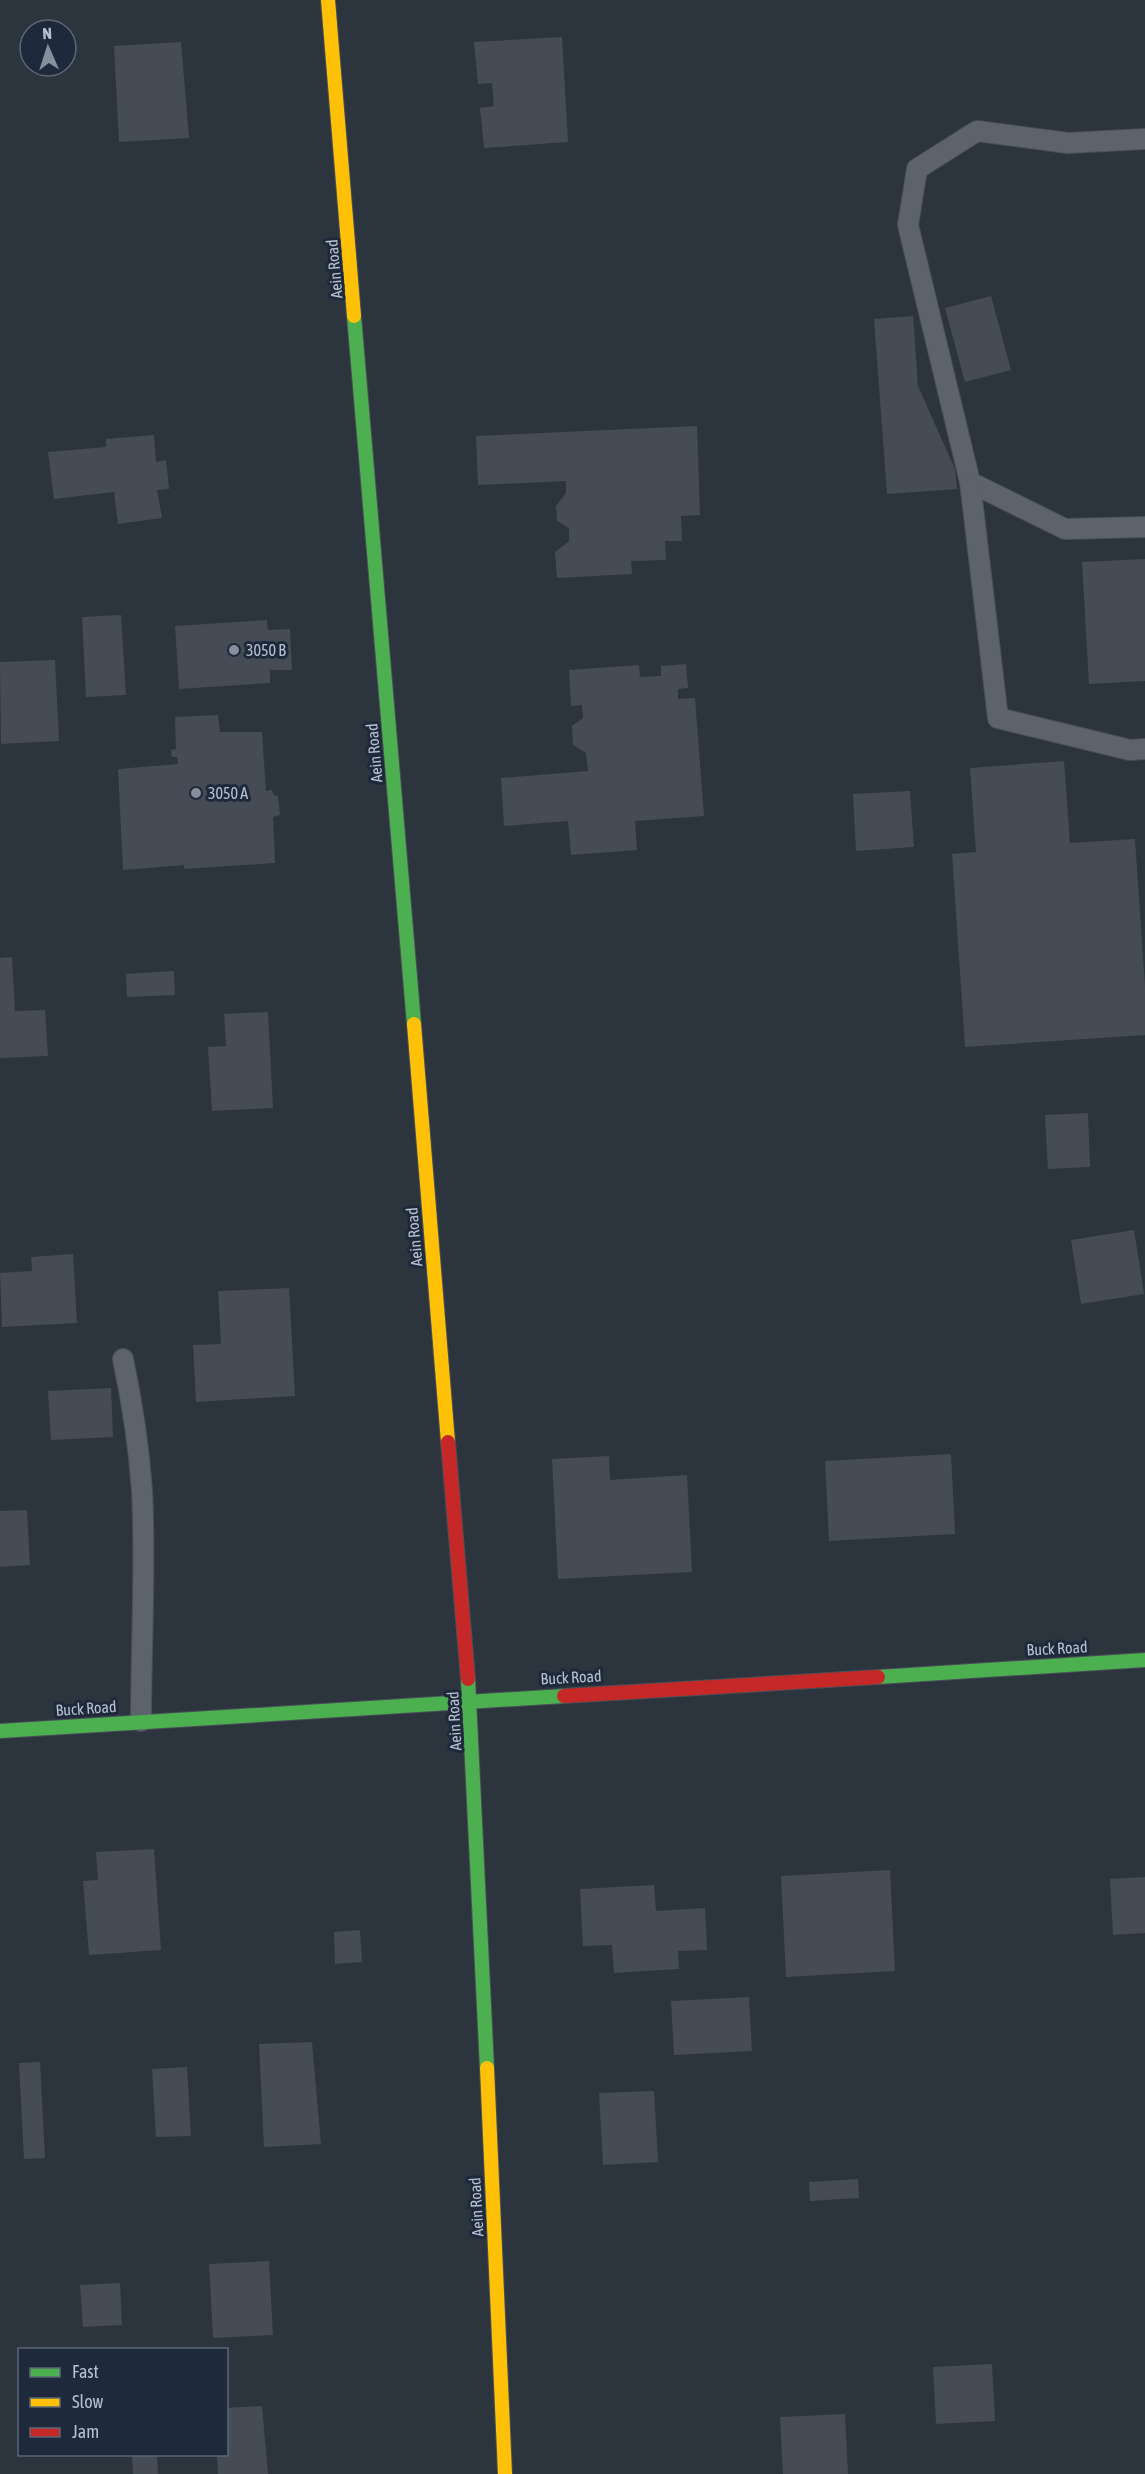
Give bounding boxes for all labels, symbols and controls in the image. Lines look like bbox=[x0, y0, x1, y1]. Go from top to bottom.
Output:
north arrow bbox=[18, 18, 78, 78]
text: N bbox=[42, 24, 52, 42]
street label: Aein Road bbox=[322, 239, 346, 299]
place label: 3050 B bbox=[246, 641, 286, 659]
marker: 3050 B bbox=[227, 643, 241, 657]
street label: Aein Road bbox=[362, 723, 386, 783]
place label: 3050 A bbox=[208, 784, 248, 802]
marker: 3050 A bbox=[189, 786, 203, 800]
street label: Aein Road bbox=[402, 1207, 426, 1267]
street label: Buck Road bbox=[1026, 1637, 1088, 1659]
street label: Buck Road bbox=[540, 1666, 602, 1688]
street label: Aein Road bbox=[443, 1691, 465, 1751]
street label: Buck Road bbox=[55, 1697, 117, 1719]
street label: Aein Road bbox=[465, 2177, 487, 2237]
legend bbox=[18, 2348, 228, 2456]
text: Fast bbox=[72, 2361, 99, 2382]
text: Slow bbox=[72, 2391, 103, 2412]
text: Jam bbox=[72, 2421, 99, 2442]

